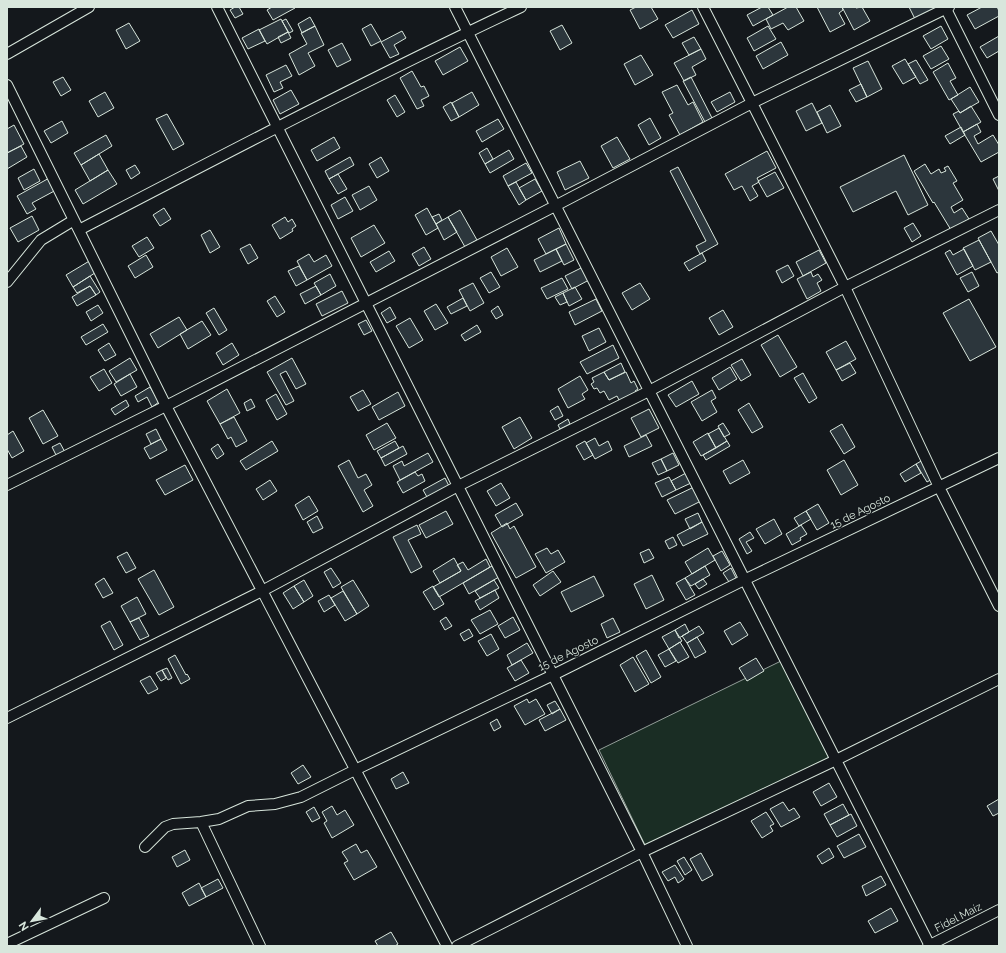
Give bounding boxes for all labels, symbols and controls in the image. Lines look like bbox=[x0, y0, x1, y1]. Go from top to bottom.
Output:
street label: 15 de Agosto bbox=[828, 491, 893, 532]
street label: 15 de Agosto bbox=[536, 633, 601, 674]
street label: Fidel Maíz bbox=[933, 900, 984, 935]
north arrow bbox=[12, 901, 52, 941]
text: N bbox=[16, 919, 32, 933]

